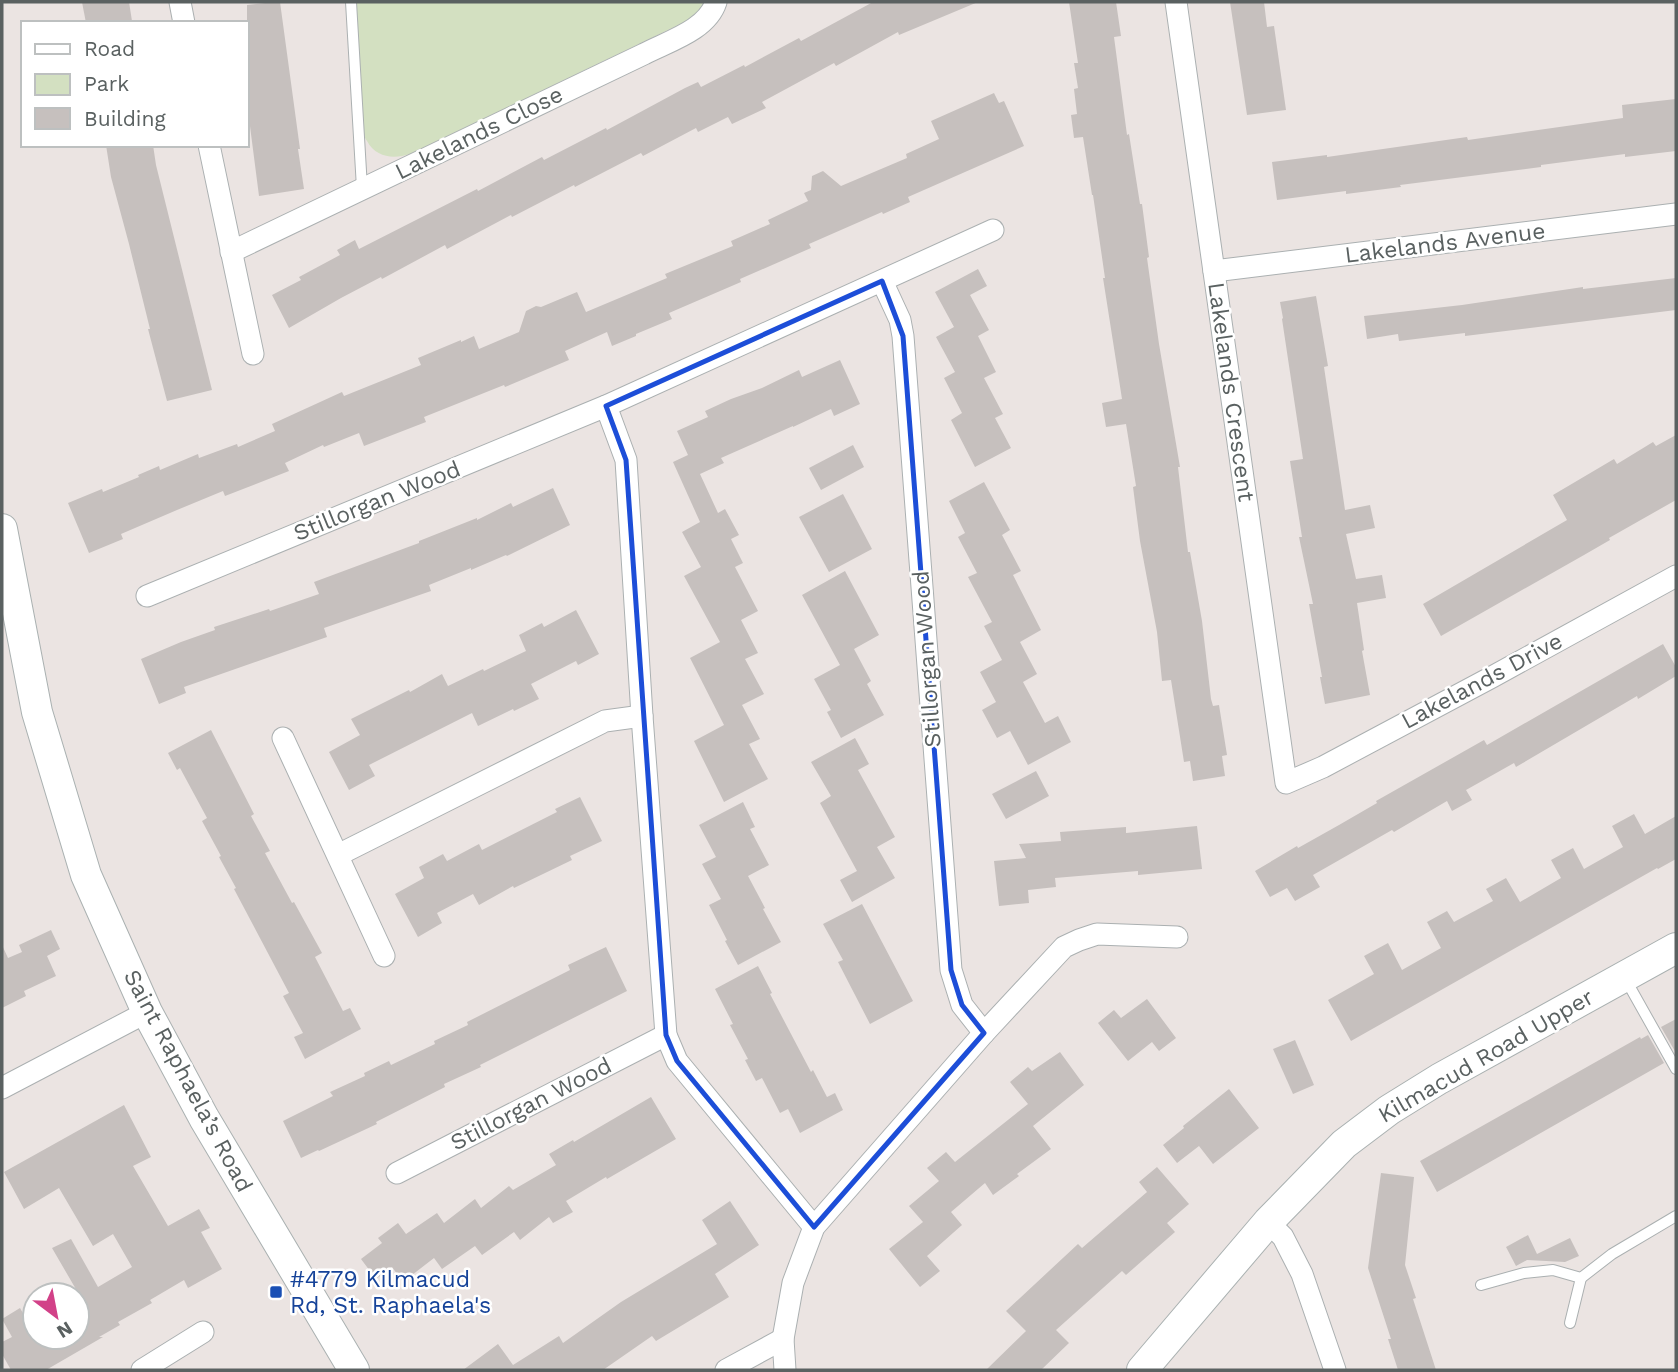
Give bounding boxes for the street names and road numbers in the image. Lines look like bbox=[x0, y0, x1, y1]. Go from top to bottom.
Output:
street label: Lakelands Close bbox=[391, 81, 567, 185]
street label: Lakelands Avenue bbox=[1343, 217, 1547, 269]
street label: Lakelands Crescent bbox=[1202, 280, 1260, 504]
street label: Stillorgan Wood bbox=[290, 455, 464, 547]
street label: Stillorgan Wood bbox=[907, 570, 947, 748]
street label: Lakelands Drive bbox=[1397, 627, 1567, 735]
street label: Saint Raphaela’s Road bbox=[118, 965, 258, 1197]
street label: Kilmacud Road Upper bbox=[1374, 983, 1598, 1129]
street label: Stillorgan Wood bbox=[446, 1052, 616, 1156]

